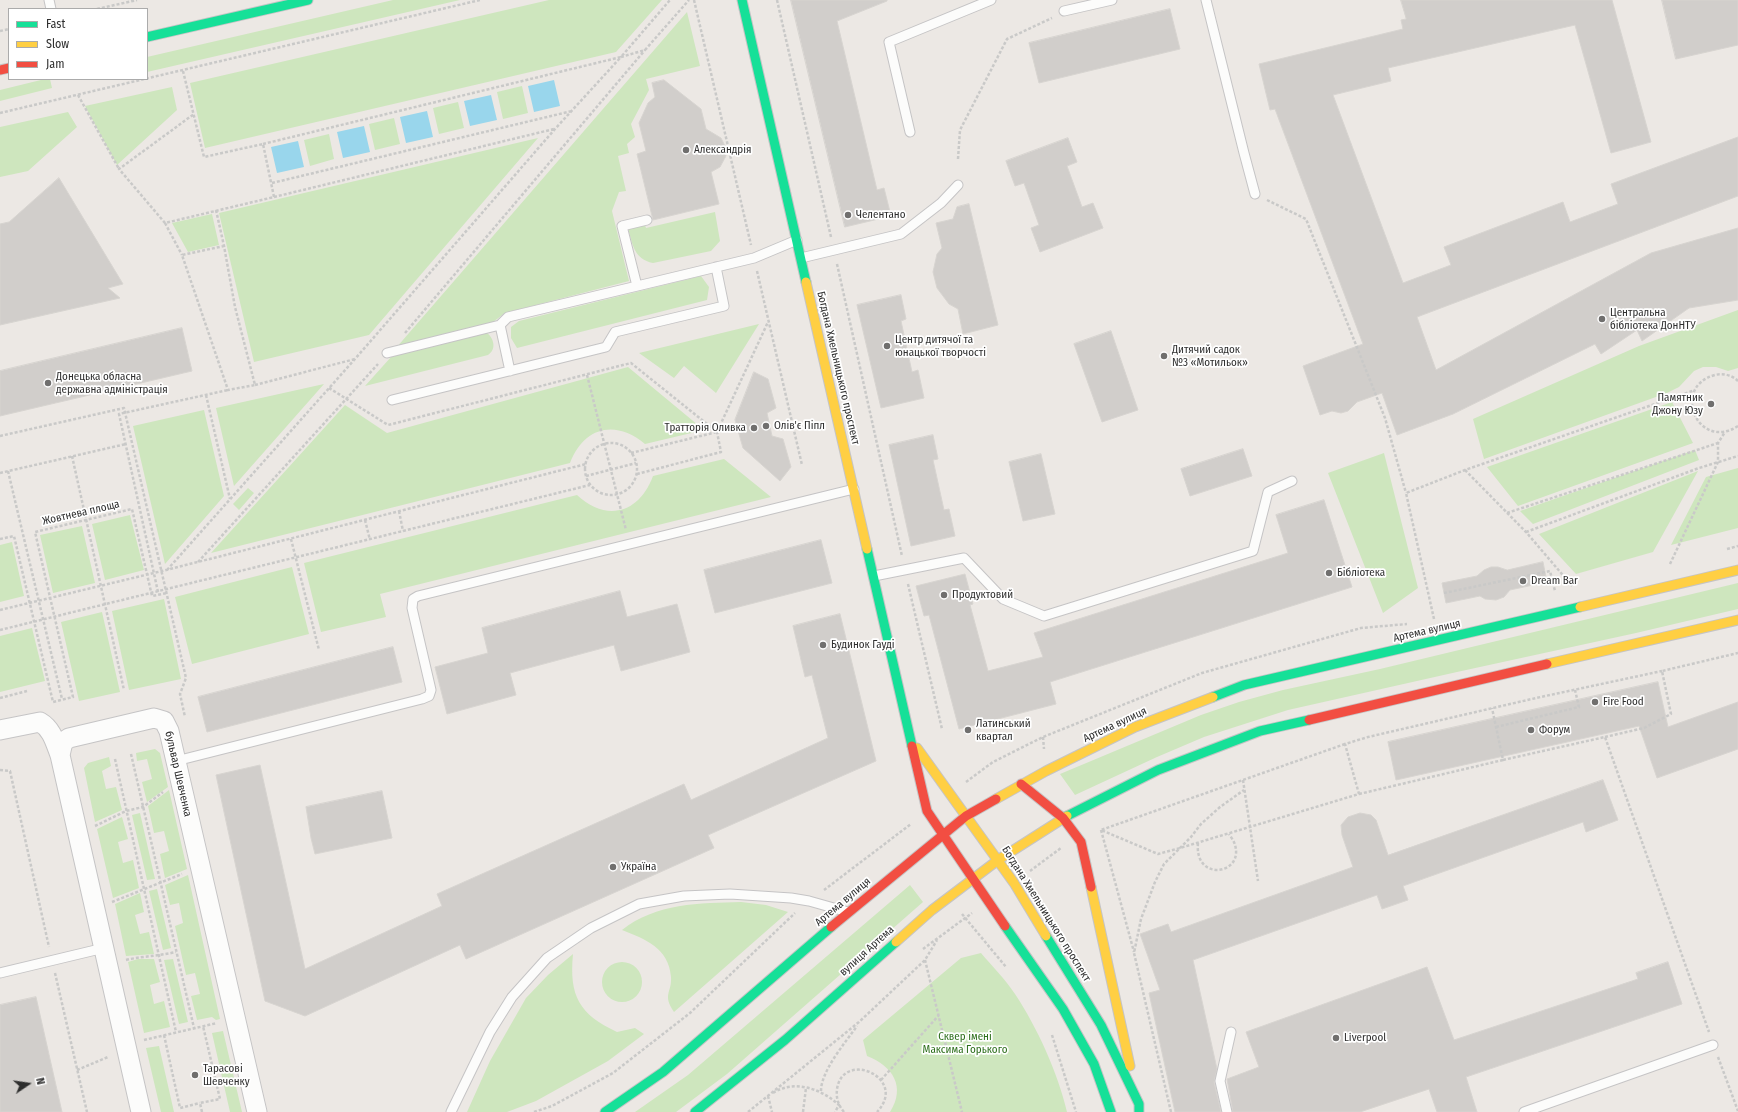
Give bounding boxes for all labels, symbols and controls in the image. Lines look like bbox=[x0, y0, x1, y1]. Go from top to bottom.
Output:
legend bbox=[8, 8, 148, 80]
text: Fast bbox=[46, 17, 65, 31]
text: Slow bbox=[46, 37, 69, 51]
text: Jam bbox=[46, 57, 64, 71]
place label: Александрія bbox=[694, 143, 751, 157]
marker: Александрія bbox=[681, 145, 691, 155]
place label: Челентано bbox=[856, 208, 905, 222]
marker: Челентано bbox=[843, 210, 853, 220]
street label: Богдана Хмельницького проспект bbox=[814, 290, 862, 446]
place label: Центральна бібліотека ДонНТУ bbox=[1610, 306, 1696, 332]
marker: Центральна бібліотека ДонНТУ bbox=[1597, 314, 1607, 324]
place label: Центр дитячої та юнацької творчості bbox=[895, 333, 986, 359]
marker: Центр дитячої та юнацької творчості bbox=[882, 341, 892, 351]
place label: Дитячий садок №3 «Мотильок» bbox=[1172, 343, 1248, 369]
marker: Дитячий садок №3 «Мотильок» bbox=[1159, 351, 1169, 361]
place label: Донецька обласна державна адміністрація bbox=[56, 370, 168, 396]
marker: Донецька обласна державна адміністрація bbox=[43, 378, 53, 388]
place label: Памятник Джону Юзу bbox=[1652, 391, 1703, 417]
marker: Памятник Джону Юзу bbox=[1706, 399, 1716, 409]
place label: Олів'є Піпл bbox=[774, 419, 825, 433]
place label: Тратторія Оливка bbox=[664, 421, 746, 435]
marker: Олів'є Піпл bbox=[761, 421, 771, 431]
marker: Тратторія Оливка bbox=[749, 423, 759, 433]
street label: Жовтнева площа bbox=[41, 498, 121, 528]
place label: Бібліотека bbox=[1337, 566, 1385, 580]
marker: Бібліотека bbox=[1324, 568, 1334, 578]
place label: Dream Bar bbox=[1531, 574, 1578, 588]
marker: Dream Bar bbox=[1518, 576, 1528, 586]
place label: Продуктовий bbox=[952, 588, 1013, 602]
marker: Продуктовий bbox=[939, 590, 949, 600]
street label: Артема вулиця bbox=[1392, 617, 1462, 645]
place label: Будинок Гауді bbox=[831, 638, 895, 652]
marker: Будинок Гауді bbox=[818, 640, 828, 650]
place label: Fire Food bbox=[1603, 695, 1644, 709]
marker: Fire Food bbox=[1590, 697, 1600, 707]
street label: Артема вулиця bbox=[1081, 705, 1149, 745]
place label: Латинський квартал bbox=[976, 717, 1031, 743]
place label: Форум bbox=[1539, 723, 1570, 737]
marker: Латинський квартал bbox=[963, 725, 973, 735]
marker: Форум bbox=[1526, 725, 1536, 735]
street label: бульвар Шевченка bbox=[162, 730, 194, 818]
street label: Богдана Хмельницького проспект bbox=[999, 844, 1093, 984]
place label: Україна bbox=[621, 860, 656, 874]
marker: Україна bbox=[608, 862, 618, 872]
street label: Артема вулиця bbox=[812, 875, 874, 929]
street label: вулиця Артема bbox=[837, 923, 897, 979]
park label: Сквер імені Максима Горького bbox=[923, 1030, 1007, 1056]
place label: Liverpool bbox=[1344, 1031, 1386, 1045]
marker: Liverpool bbox=[1331, 1033, 1341, 1043]
place label: Тарасові Шевченку bbox=[203, 1062, 250, 1088]
north arrow bbox=[8, 1064, 48, 1104]
marker: Тарасові Шевченку bbox=[190, 1070, 200, 1080]
text: N bbox=[33, 1077, 47, 1086]

